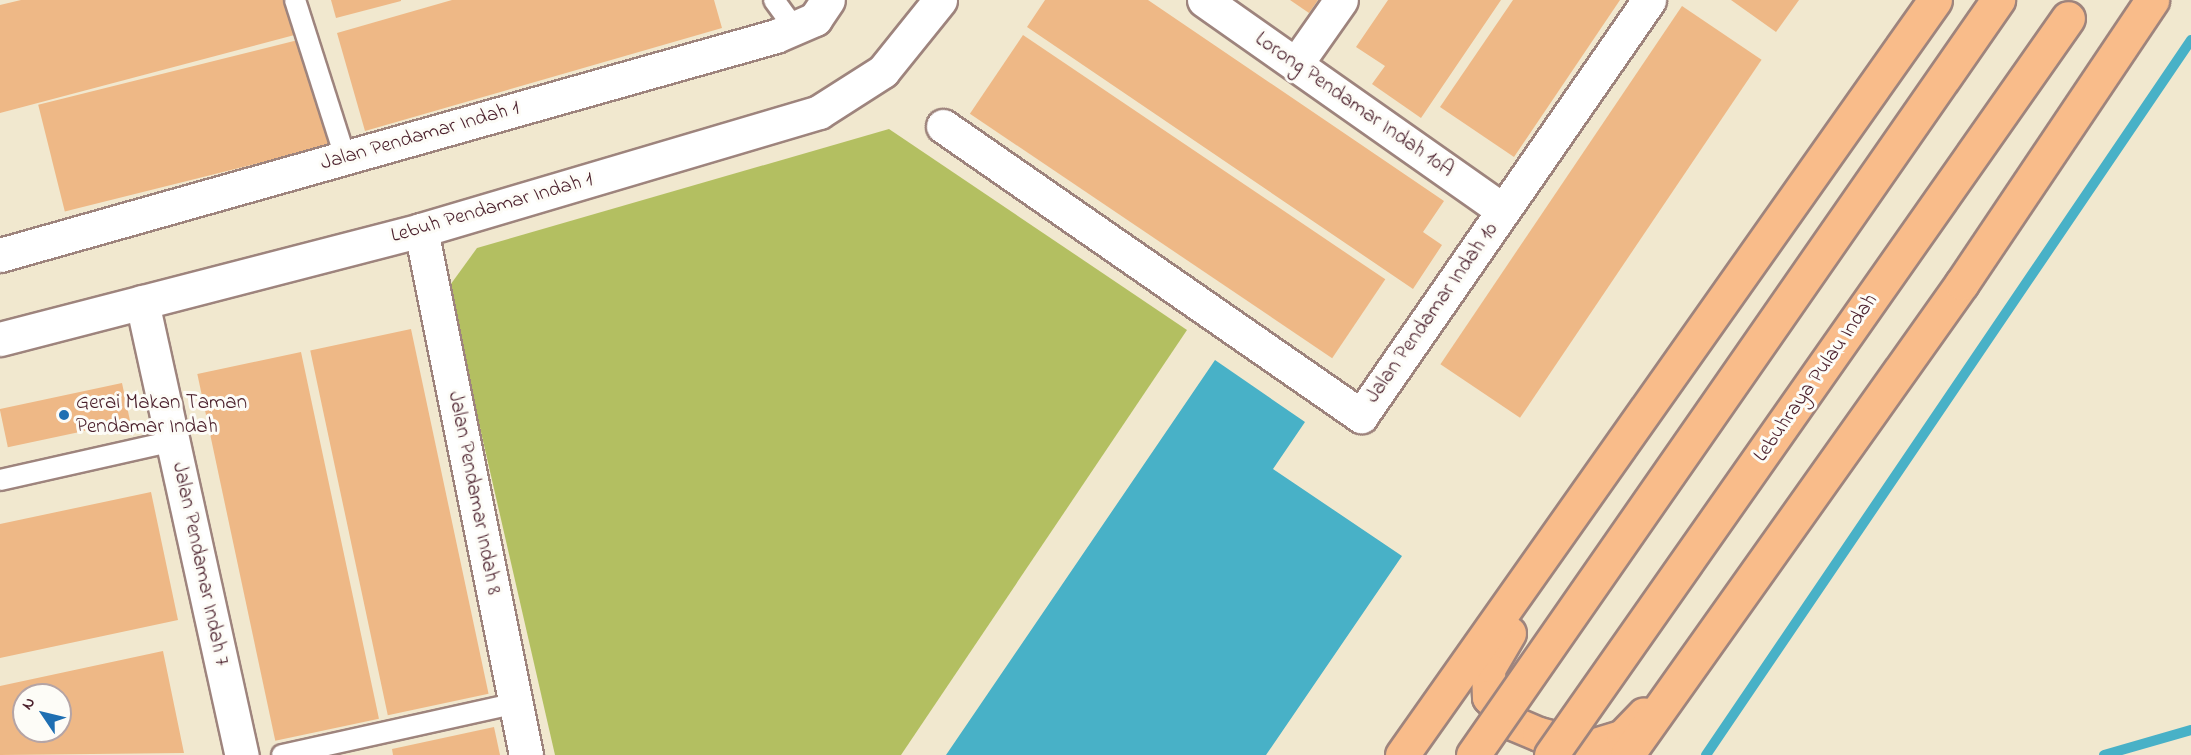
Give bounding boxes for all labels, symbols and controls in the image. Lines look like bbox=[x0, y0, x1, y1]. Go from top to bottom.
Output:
street label: Lorong Pendamar Indah 10A bbox=[1250, 27, 1458, 183]
street label: Jalan Pendamar Indah 1 bbox=[318, 96, 522, 176]
street label: Lebuh Pendamar Indah 1 bbox=[388, 167, 596, 249]
street label: Jalan Pendamar Indah 10 bbox=[1360, 218, 1504, 408]
street label: Lebuhraya Pulau Indah bbox=[1748, 289, 1884, 467]
street label: Jalan Pendamar Indah 8 bbox=[442, 389, 506, 597]
place label: Gerai Makan Taman Pendamar Indah bbox=[76, 390, 247, 440]
marker: Gerai Makan Taman Pendamar Indah bbox=[57, 408, 71, 422]
street label: Jalan Pendamar Indah 7 bbox=[166, 460, 234, 668]
north arrow bbox=[12, 683, 72, 743]
text: N bbox=[16, 693, 42, 715]

